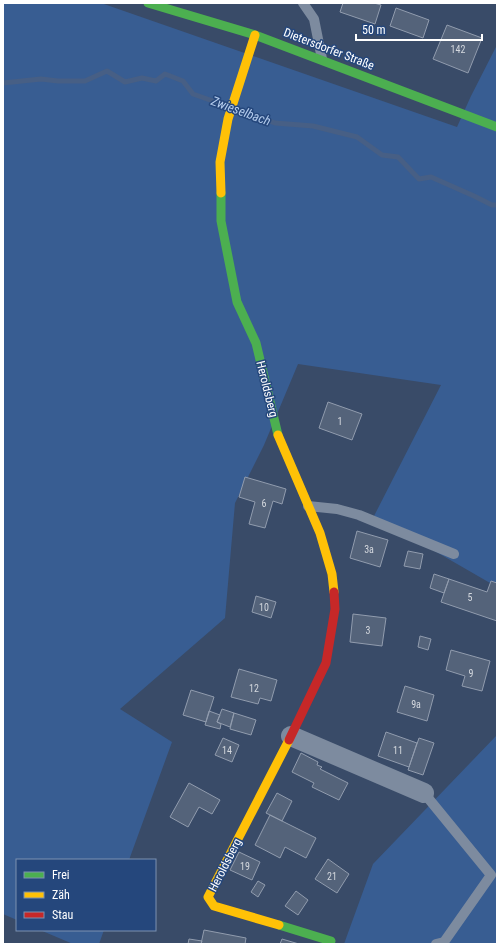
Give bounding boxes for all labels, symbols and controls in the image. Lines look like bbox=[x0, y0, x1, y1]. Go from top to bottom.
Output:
scale bar bbox=[356, 16, 482, 42]
text: 50 m bbox=[362, 23, 386, 37]
street label: Dietersdorfer Straße bbox=[282, 25, 377, 73]
house number: 142 bbox=[451, 44, 465, 55]
water label: Zwieselbach bbox=[208, 93, 273, 129]
street label: Heroldsberg bbox=[253, 359, 281, 419]
house number: 1 bbox=[338, 416, 342, 427]
house number: 6 bbox=[262, 498, 267, 509]
house number: 3a bbox=[364, 544, 374, 555]
house number: 5 bbox=[468, 592, 473, 603]
house number: 10 bbox=[259, 602, 269, 613]
house number: 3 bbox=[366, 625, 371, 636]
house number: 9 bbox=[469, 668, 474, 679]
house number: 12 bbox=[249, 683, 259, 694]
house number: 9a bbox=[411, 699, 421, 710]
house number: 14 bbox=[222, 745, 232, 756]
house number: 11 bbox=[393, 745, 403, 756]
street label: Heroldsberg bbox=[206, 836, 244, 894]
legend bbox=[16, 859, 156, 931]
house number: 19 bbox=[240, 861, 250, 872]
text: Frei bbox=[52, 868, 70, 882]
house number: 21 bbox=[327, 871, 337, 882]
text: Zäh bbox=[52, 888, 70, 902]
text: Stau bbox=[52, 908, 74, 922]

